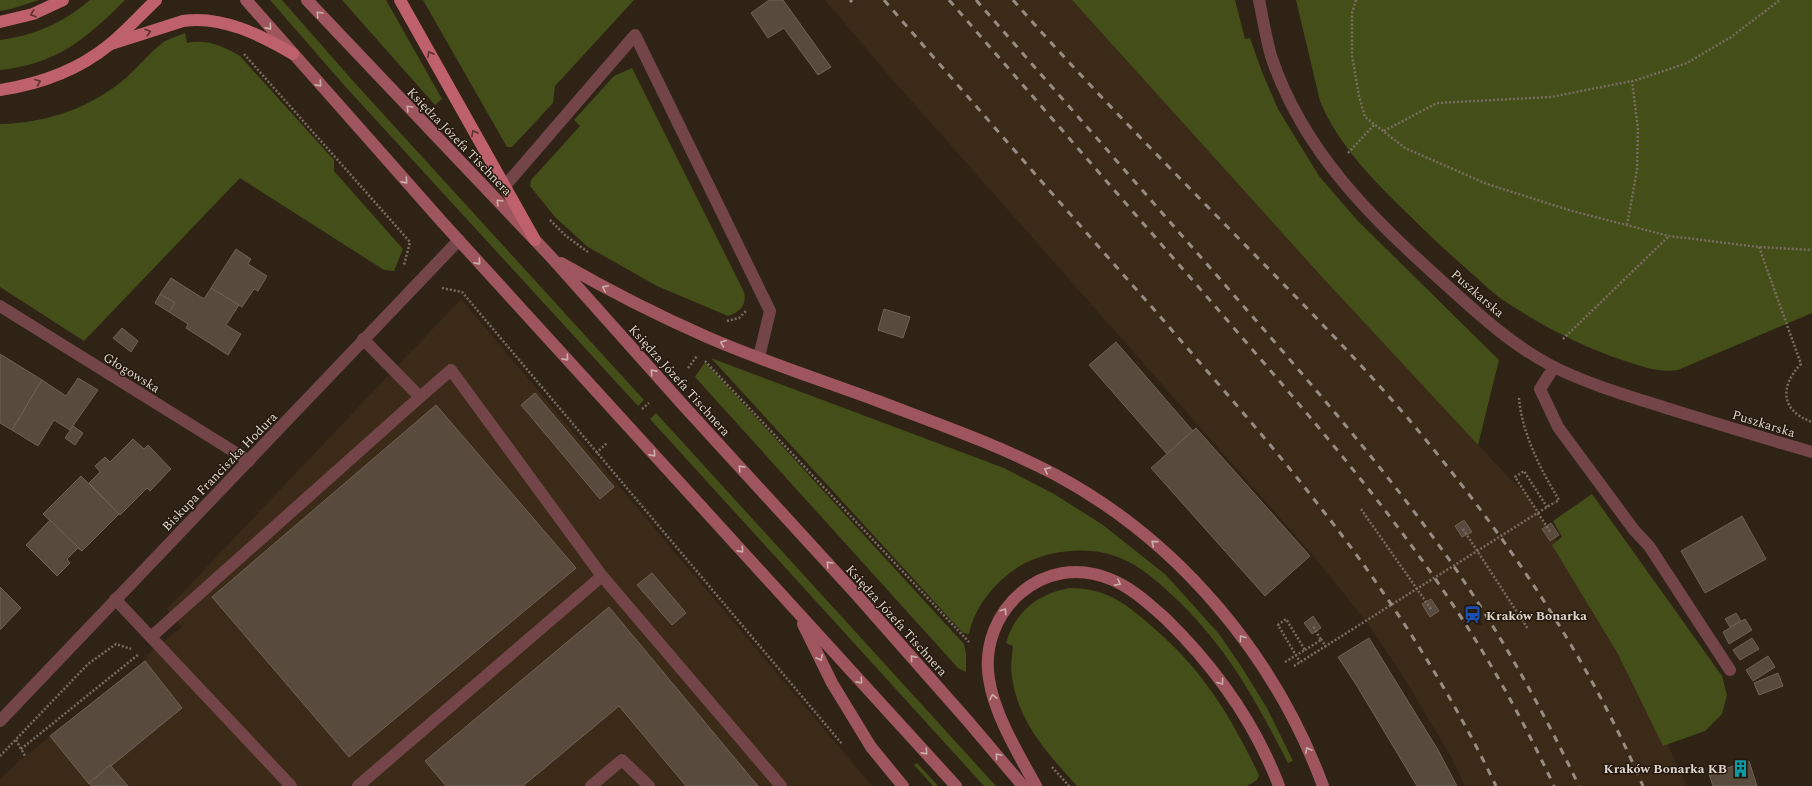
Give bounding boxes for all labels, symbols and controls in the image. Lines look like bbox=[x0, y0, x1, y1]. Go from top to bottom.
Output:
one-way arrow bbox=[29, 10, 36, 18]
one-way arrow bbox=[316, 11, 324, 19]
one-way arrow bbox=[264, 23, 271, 30]
one-way arrow bbox=[144, 28, 151, 37]
one-way arrow bbox=[428, 51, 435, 58]
one-way arrow bbox=[35, 79, 42, 87]
one-way arrow bbox=[314, 79, 321, 86]
street label: Księdza Józefa Tischnera bbox=[402, 83, 517, 201]
one-way arrow bbox=[406, 105, 414, 113]
one-way arrow bbox=[472, 130, 479, 137]
one-way arrow bbox=[401, 176, 408, 183]
one-way arrow bbox=[496, 199, 503, 207]
one-way arrow bbox=[474, 257, 481, 264]
street label: Puszkarska bbox=[1446, 265, 1509, 323]
one-way arrow bbox=[602, 285, 610, 293]
street label: Księdza Józefa Tischnera bbox=[624, 320, 735, 441]
one-way arrow bbox=[720, 340, 728, 348]
street label: Głogowska bbox=[99, 348, 164, 399]
one-way arrow bbox=[561, 353, 569, 361]
one-way arrow bbox=[651, 369, 658, 376]
street label: Puszkarska bbox=[1730, 405, 1798, 443]
street label: Biskupa Franciszka Hodura bbox=[157, 407, 283, 536]
one-way arrow bbox=[649, 449, 656, 457]
one-way arrow bbox=[738, 465, 745, 473]
one-way arrow bbox=[1043, 467, 1051, 475]
one-way arrow bbox=[1152, 540, 1159, 547]
one-way arrow bbox=[736, 545, 744, 553]
street label: Księdza Józefa Tischnera bbox=[841, 560, 952, 681]
one-way arrow bbox=[826, 561, 833, 569]
one-way arrow bbox=[1114, 578, 1121, 586]
station icon: Kraków Bonarka bbox=[1463, 605, 1483, 625]
place label: Kraków Bonarka bbox=[1486, 606, 1587, 626]
one-way arrow bbox=[999, 609, 1006, 616]
one-way arrow bbox=[1240, 635, 1247, 642]
one-way arrow bbox=[815, 654, 823, 662]
one-way arrow bbox=[910, 655, 917, 663]
one-way arrow bbox=[856, 676, 863, 684]
one-way arrow bbox=[1216, 678, 1223, 685]
one-way arrow bbox=[989, 694, 998, 701]
one-way arrow bbox=[920, 747, 928, 755]
one-way arrow bbox=[1305, 747, 1313, 754]
one-way arrow bbox=[995, 754, 1002, 761]
building icon: Kraków Bonarka KB bbox=[1730, 758, 1750, 778]
place label: Kraków Bonarka KB bbox=[1604, 759, 1727, 779]

